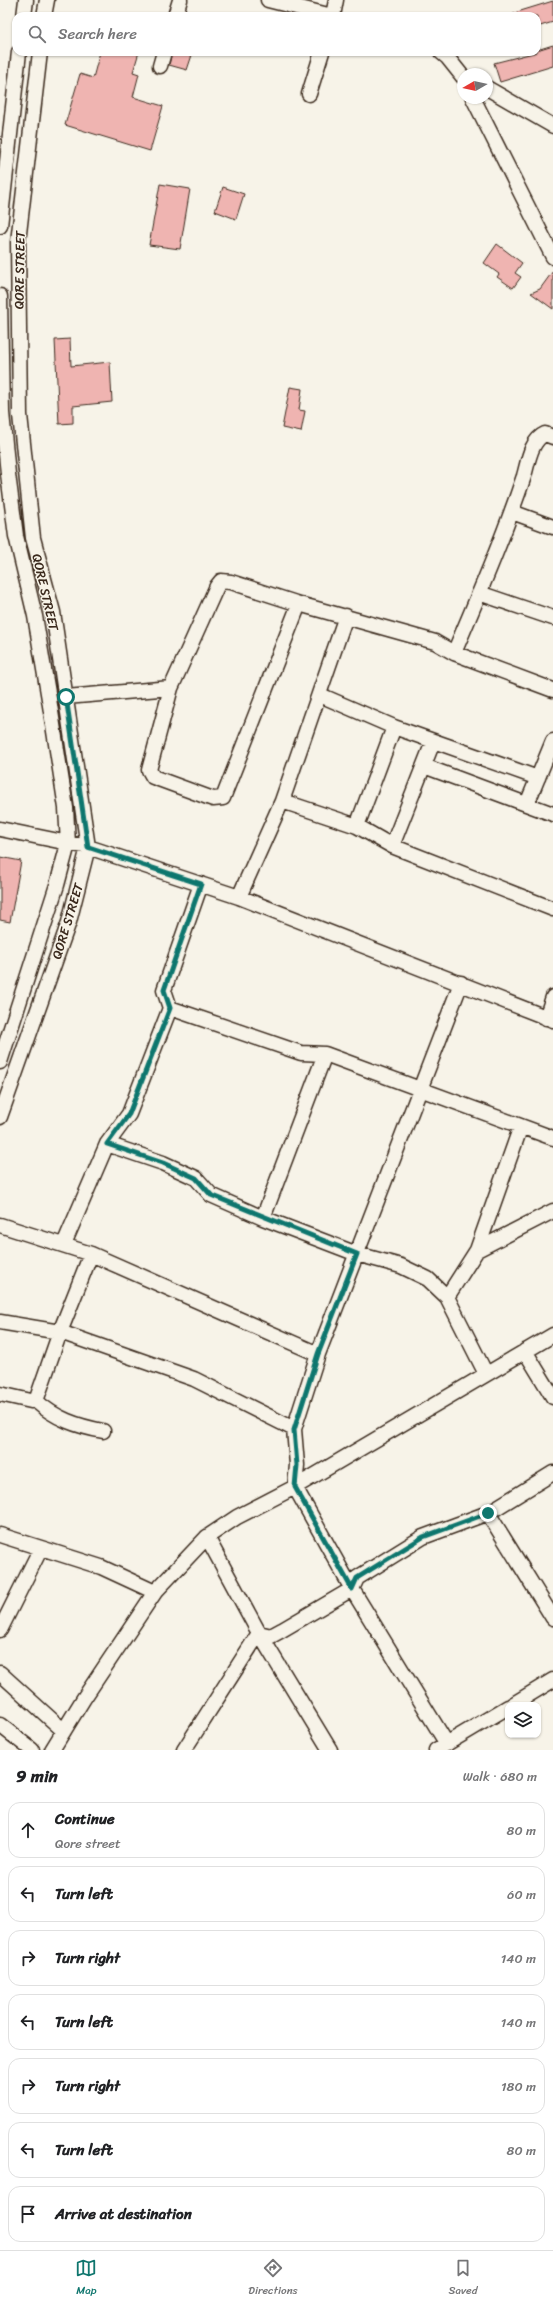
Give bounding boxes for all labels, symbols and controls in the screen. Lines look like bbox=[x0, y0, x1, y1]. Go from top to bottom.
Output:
search box bbox=[12, 12, 541, 56]
text: Search here bbox=[58, 21, 137, 47]
icon: search bbox=[26, 23, 48, 45]
north arrow bbox=[457, 68, 493, 104]
street label: QORE STREET bbox=[7, 229, 32, 309]
street label: QORE STREET bbox=[26, 551, 66, 634]
route start bbox=[57, 688, 75, 706]
street label: QORE STREET bbox=[45, 879, 90, 962]
route end bbox=[479, 1504, 497, 1522]
map controls bbox=[505, 1702, 541, 1738]
button: layers bbox=[505, 1702, 541, 1738]
text: 9 min bbox=[16, 1761, 58, 1791]
text: Walk · 680 m bbox=[463, 1765, 537, 1788]
text: Continue bbox=[55, 1806, 115, 1832]
icon: ahead bbox=[17, 1819, 39, 1841]
text: 80 m bbox=[507, 1819, 536, 1842]
text: Qore street bbox=[55, 1832, 121, 1855]
text: Turn left bbox=[55, 1881, 113, 1907]
icon: left bbox=[17, 1883, 39, 1905]
text: 60 m bbox=[507, 1883, 536, 1906]
text: Turn right bbox=[55, 1945, 120, 1971]
icon: right bbox=[17, 1947, 39, 1969]
text: 140 m bbox=[501, 1947, 536, 1970]
text: Turn left bbox=[55, 2009, 113, 2035]
icon: left bbox=[17, 2011, 39, 2033]
text: 140 m bbox=[501, 2011, 536, 2034]
text: Turn right bbox=[55, 2073, 120, 2099]
icon: right bbox=[17, 2075, 39, 2097]
text: 180 m bbox=[501, 2075, 536, 2098]
text: Turn left bbox=[55, 2137, 113, 2163]
icon: left bbox=[17, 2139, 39, 2161]
text: 80 m bbox=[507, 2139, 536, 2162]
text: Arrive at destination bbox=[55, 2201, 192, 2227]
icon: arrive bbox=[17, 2203, 39, 2225]
tab: Map bbox=[75, 2257, 97, 2300]
tab: Directions bbox=[248, 2257, 298, 2300]
tab: Saved bbox=[449, 2257, 478, 2300]

